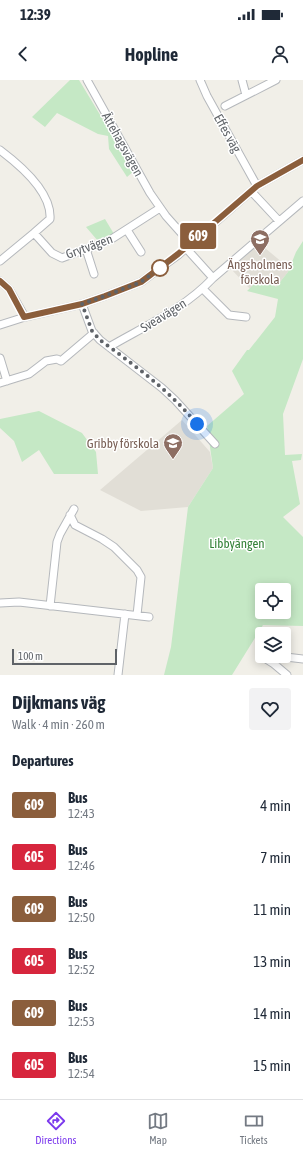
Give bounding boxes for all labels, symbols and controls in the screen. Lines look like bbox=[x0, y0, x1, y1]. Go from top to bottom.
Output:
text: 12:39 bbox=[20, 6, 51, 23]
icon: back bbox=[12, 43, 34, 65]
icon: person bbox=[269, 43, 291, 65]
text: Hopline bbox=[125, 44, 178, 65]
street label: Ättehagsvägen bbox=[99, 110, 146, 179]
street label: Effes väg bbox=[211, 111, 244, 155]
line badge: 609 bbox=[175, 223, 221, 249]
text: 609 bbox=[188, 228, 208, 244]
school or university icon: Ängsholmens förskola bbox=[249, 228, 271, 256]
street label: Grytvägen bbox=[64, 231, 115, 262]
place label: Ängsholmens förskola bbox=[228, 257, 293, 287]
unlabelled marker bbox=[151, 259, 169, 277]
street label: Sveavägen bbox=[138, 295, 189, 335]
your location bbox=[187, 414, 207, 434]
school or university icon: Gribby förskola bbox=[162, 432, 184, 460]
place label: Gribby förskola bbox=[87, 436, 159, 451]
park label: Libbyängen bbox=[209, 536, 265, 551]
map controls bbox=[255, 583, 291, 663]
button: locate bbox=[255, 583, 291, 619]
button: layers bbox=[255, 627, 291, 663]
scale bar bbox=[12, 647, 117, 666]
text: 100 m bbox=[18, 650, 43, 662]
button: heart bbox=[249, 688, 291, 730]
text: Dijkmans väg bbox=[12, 691, 105, 713]
text: Walk · 4 min · 260 m bbox=[12, 717, 105, 732]
text: Departures bbox=[12, 752, 74, 769]
text: Bus bbox=[68, 789, 88, 806]
text: 609 bbox=[24, 797, 44, 813]
text: 4 min bbox=[260, 797, 291, 814]
text: 12:43 bbox=[68, 806, 95, 821]
text: Bus bbox=[68, 841, 88, 858]
text: 605 bbox=[24, 849, 44, 865]
text: 7 min bbox=[260, 849, 291, 866]
text: 12:46 bbox=[68, 858, 95, 873]
text: Bus bbox=[68, 893, 88, 910]
text: 609 bbox=[24, 901, 44, 917]
text: 11 min bbox=[253, 901, 291, 918]
text: 12:50 bbox=[68, 910, 95, 925]
text: Bus bbox=[68, 945, 88, 962]
text: 605 bbox=[24, 953, 44, 969]
text: 13 min bbox=[253, 953, 291, 970]
text: 12:52 bbox=[68, 962, 95, 977]
text: Bus bbox=[68, 997, 88, 1014]
text: 609 bbox=[24, 1005, 44, 1021]
text: 14 min bbox=[253, 1005, 291, 1022]
text: 12:53 bbox=[68, 1014, 95, 1029]
text: Bus bbox=[68, 1049, 88, 1066]
text: 605 bbox=[24, 1057, 44, 1073]
text: 15 min bbox=[253, 1057, 291, 1074]
text: 12:54 bbox=[68, 1066, 95, 1081]
tab: Directions bbox=[35, 1110, 76, 1146]
tab: Map bbox=[147, 1110, 169, 1146]
tab: Tickets bbox=[240, 1110, 268, 1146]

